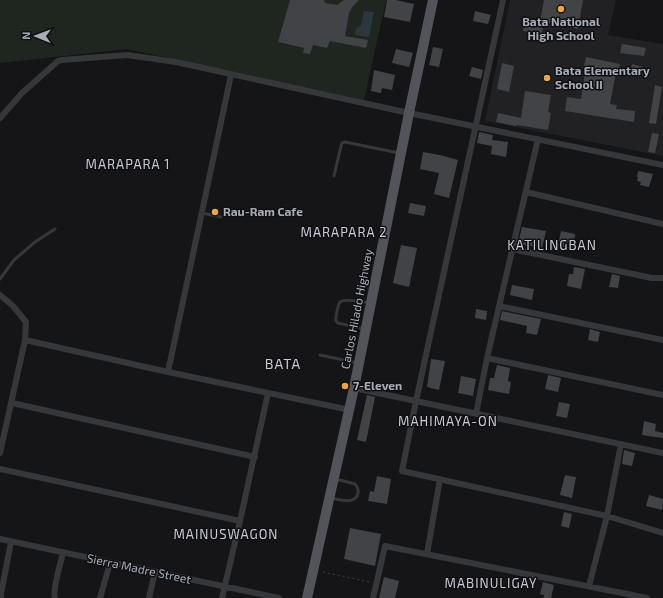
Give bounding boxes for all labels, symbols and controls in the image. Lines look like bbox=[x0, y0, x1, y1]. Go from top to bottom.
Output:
marker: Bata National High School bbox=[556, 4, 566, 14]
place label: Bata National High School bbox=[522, 14, 600, 42]
north arrow bbox=[16, 16, 56, 56]
text: N bbox=[19, 32, 32, 40]
place label: Bata Elementary School II bbox=[555, 63, 650, 91]
marker: Bata Elementary School II bbox=[542, 73, 552, 83]
district label: MARAPARA 1 bbox=[86, 156, 170, 172]
place label: Rau-Ram Cafe bbox=[223, 204, 303, 218]
marker: Rau-Ram Cafe bbox=[210, 207, 220, 217]
district label: MARAPARA 2 bbox=[301, 224, 387, 240]
district label: KATILINGBAN bbox=[507, 237, 597, 253]
street label: Carlos Hilado Highway bbox=[337, 247, 375, 370]
district label: BATA bbox=[265, 355, 301, 372]
place label: 7-Eleven bbox=[353, 378, 402, 392]
marker: 7-Eleven bbox=[340, 381, 350, 391]
district label: MAHIMAYA-ON bbox=[398, 413, 498, 429]
district label: MAINUSWAGON bbox=[173, 526, 279, 542]
street label: Sierra Madre Street bbox=[86, 550, 193, 586]
district label: MABINULIGAY bbox=[445, 575, 537, 591]

